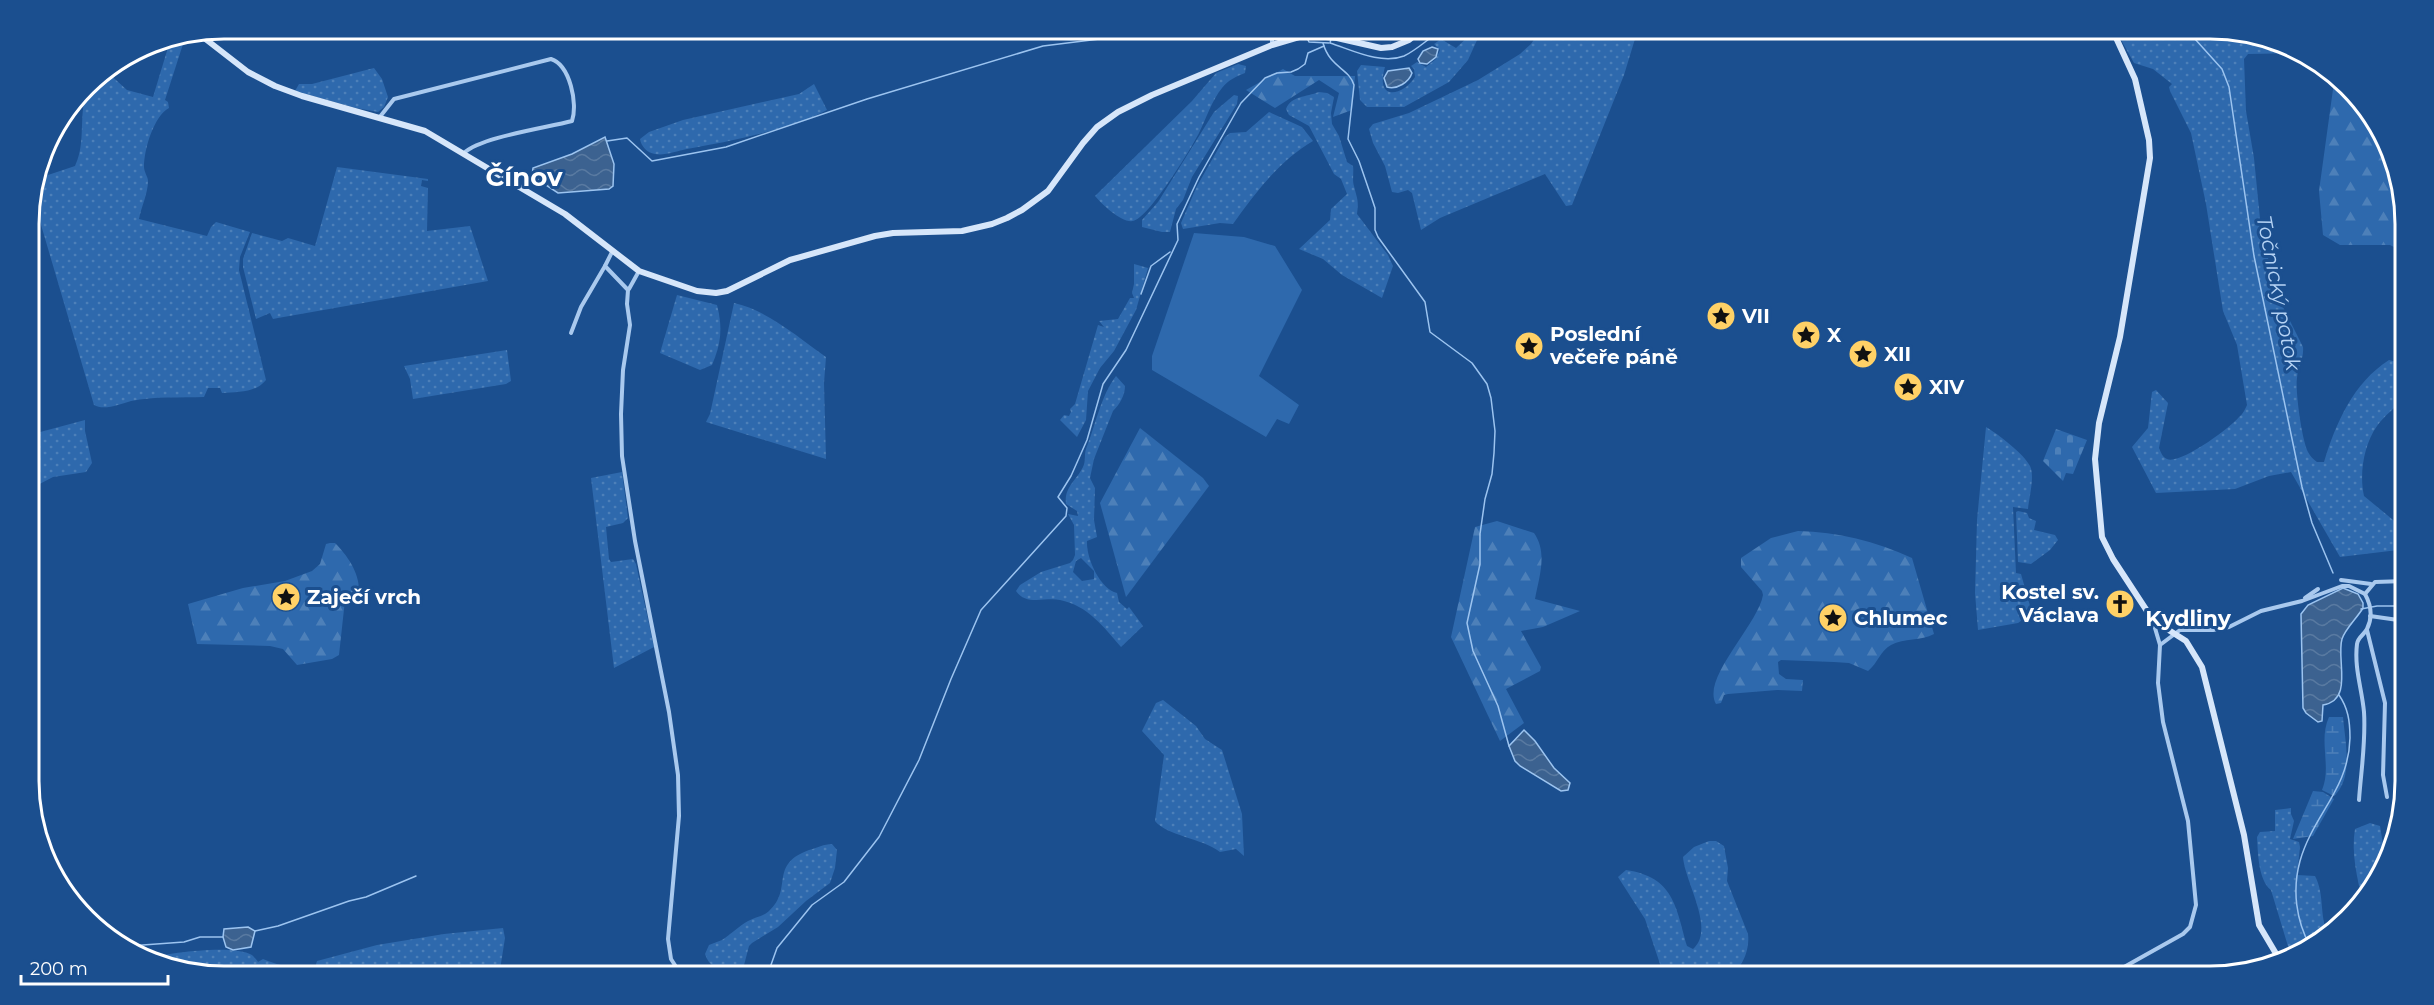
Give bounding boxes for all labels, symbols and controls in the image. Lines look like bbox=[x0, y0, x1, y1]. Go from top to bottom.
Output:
district label: Čínov bbox=[486, 161, 563, 193]
water label: Točnický potok bbox=[2252, 213, 2307, 374]
place icon: VII bbox=[1705, 300, 1737, 332]
place label: VII bbox=[1741, 304, 1770, 328]
place icon: X bbox=[1790, 319, 1822, 351]
place label: Poslední večeře páně bbox=[1549, 322, 1678, 369]
place label: X bbox=[1827, 323, 1842, 347]
place icon: Poslední večeře páně bbox=[1513, 330, 1545, 362]
place icon: XII bbox=[1847, 338, 1879, 370]
place label: XII bbox=[1884, 342, 1911, 366]
place icon: XIV bbox=[1892, 371, 1924, 403]
place label: XIV bbox=[1929, 375, 1965, 399]
place label: Kostel sv. Václava bbox=[2001, 580, 2099, 627]
place icon: Zaječí vrch bbox=[270, 581, 302, 613]
place label: Zaječí vrch bbox=[307, 585, 421, 609]
church icon: Kostel sv. Václava bbox=[2104, 588, 2136, 620]
place icon: Chlumec bbox=[1817, 602, 1849, 634]
district label: Kydliny bbox=[2145, 605, 2232, 632]
place label: Chlumec bbox=[1854, 606, 1948, 630]
scale bar bbox=[21, 948, 168, 986]
text: 200 m bbox=[30, 958, 88, 980]

